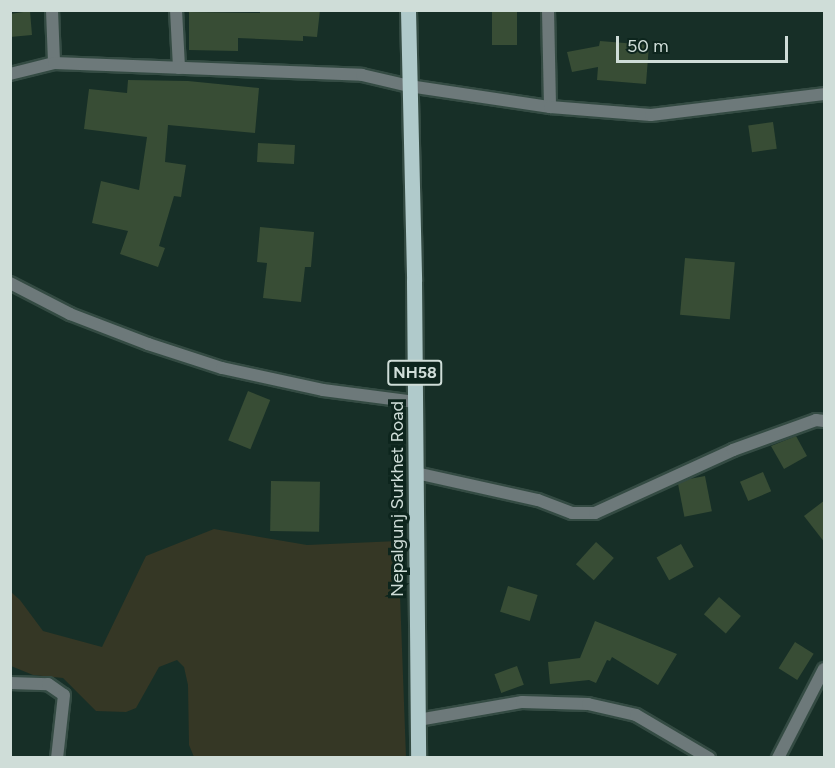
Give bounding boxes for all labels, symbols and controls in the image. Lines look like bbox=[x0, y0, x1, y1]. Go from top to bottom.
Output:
scale bar bbox=[619, 24, 792, 62]
text: 50 m bbox=[627, 35, 669, 57]
road number: NH58 bbox=[386, 360, 444, 386]
street label: Nepalgunj Surkhet Road bbox=[386, 401, 408, 597]

